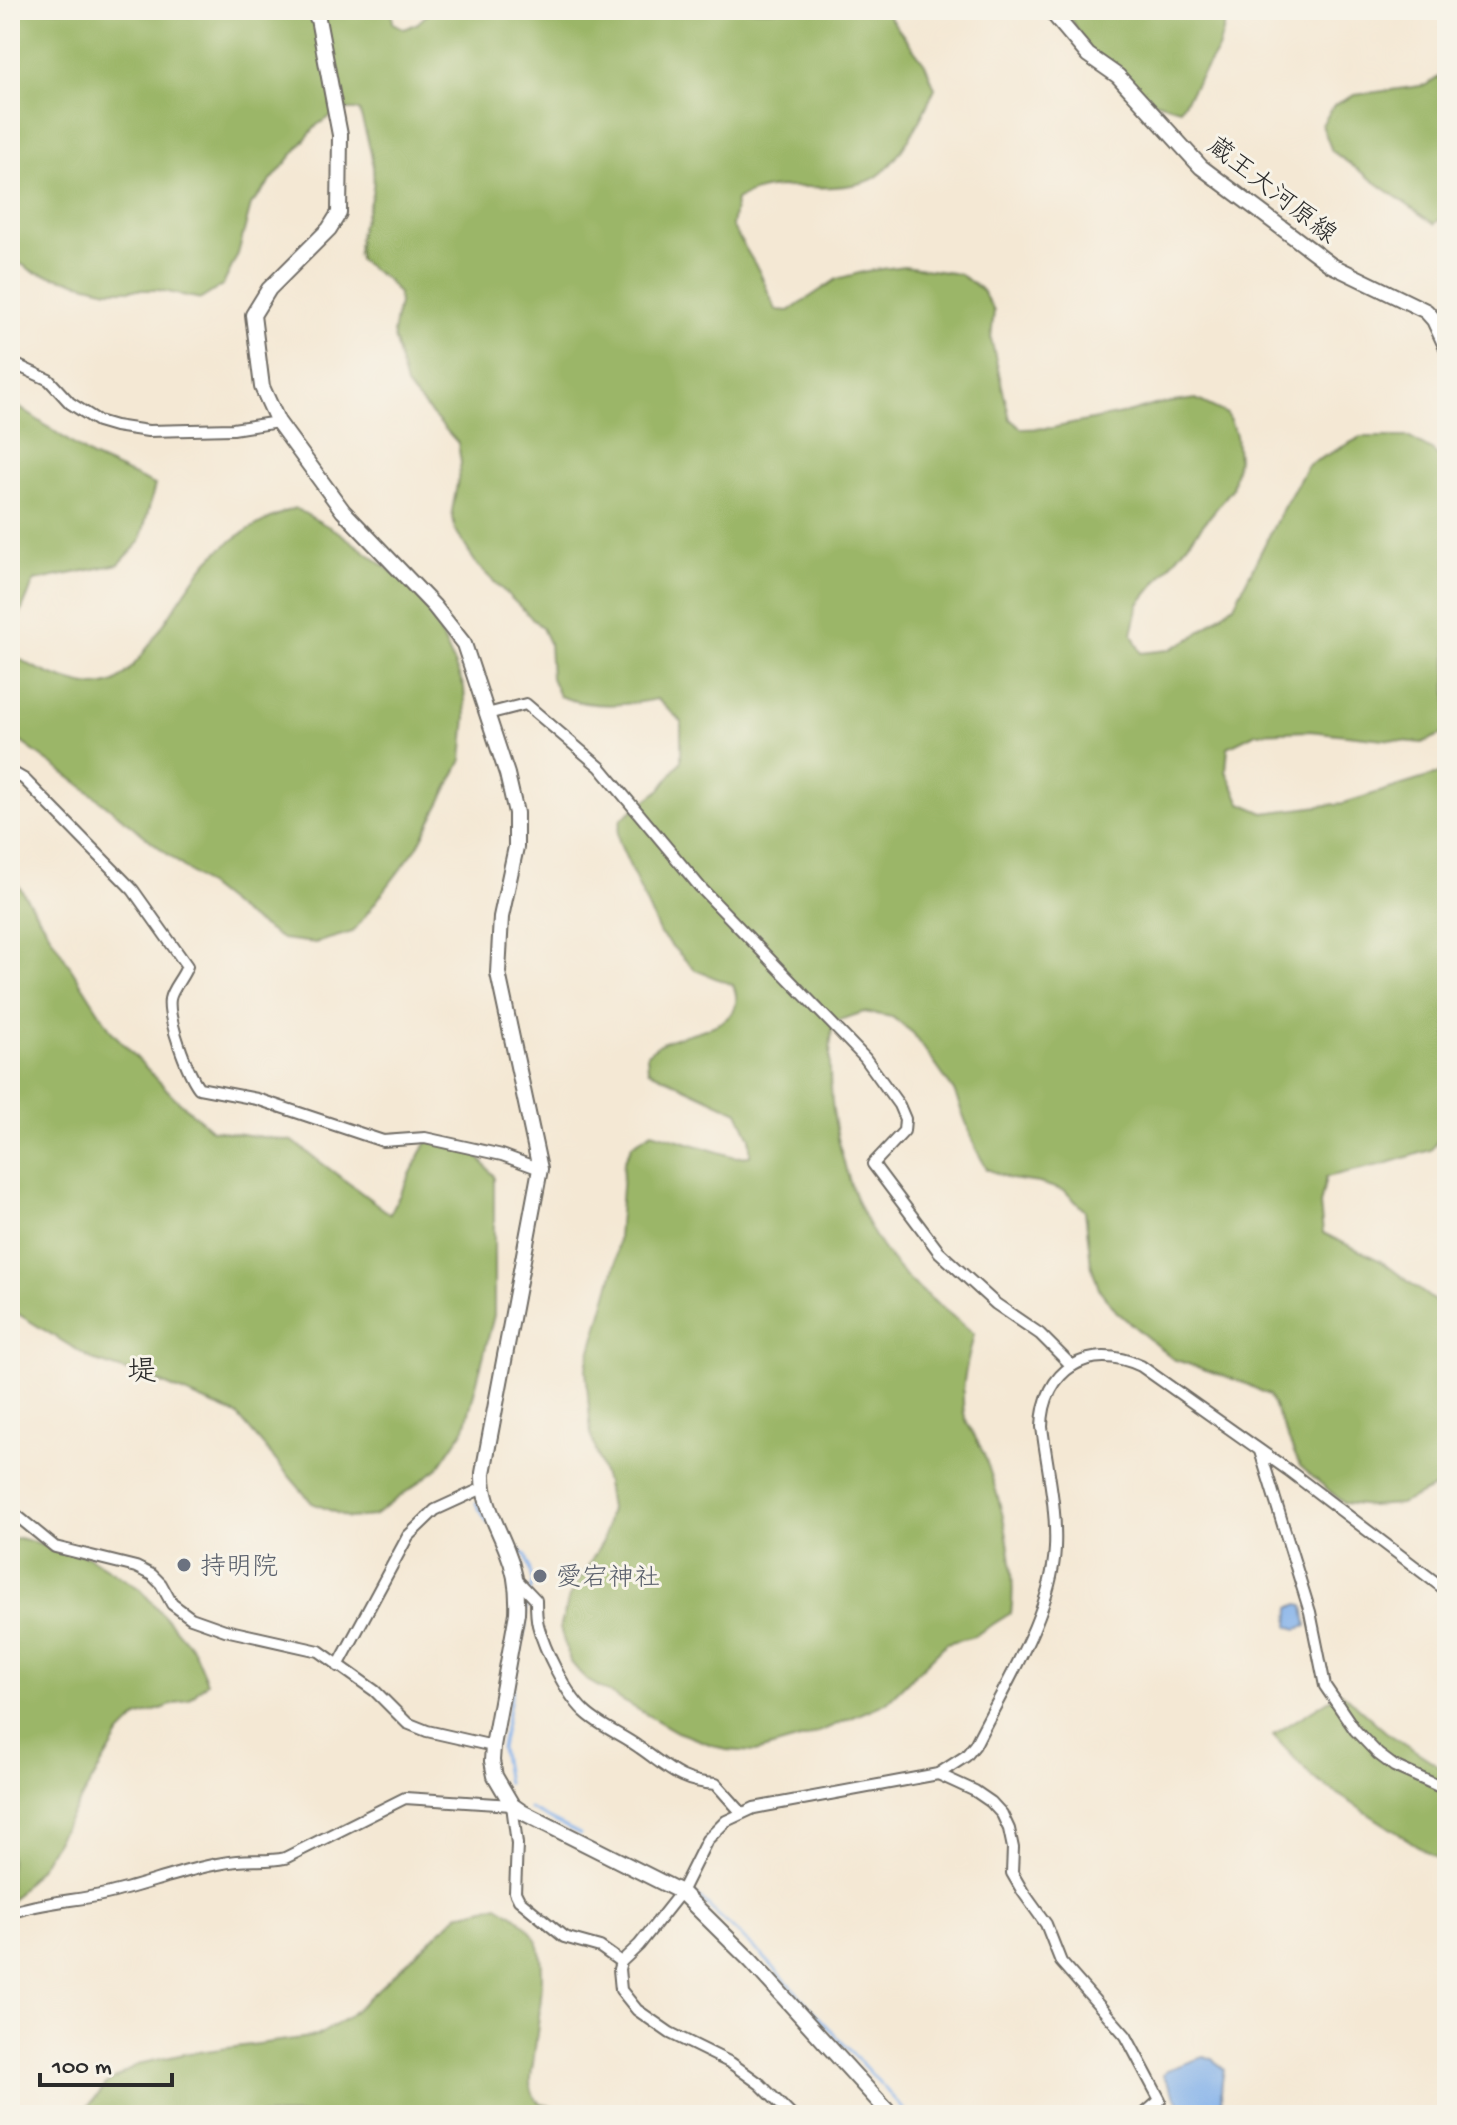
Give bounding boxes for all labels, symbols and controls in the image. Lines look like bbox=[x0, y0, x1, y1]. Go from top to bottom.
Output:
street label: 蔵王大河原線 bbox=[1199, 131, 1342, 253]
district label: 堤 bbox=[127, 1357, 157, 1392]
place label: 持明院 bbox=[200, 1553, 278, 1585]
marker: 持明院 bbox=[175, 1556, 193, 1574]
place label: 愛宕神社 bbox=[556, 1563, 660, 1596]
marker: 愛宕神社 bbox=[531, 1567, 549, 1585]
scale bar bbox=[40, 2037, 172, 2087]
text: 100 m bbox=[51, 2054, 112, 2083]

